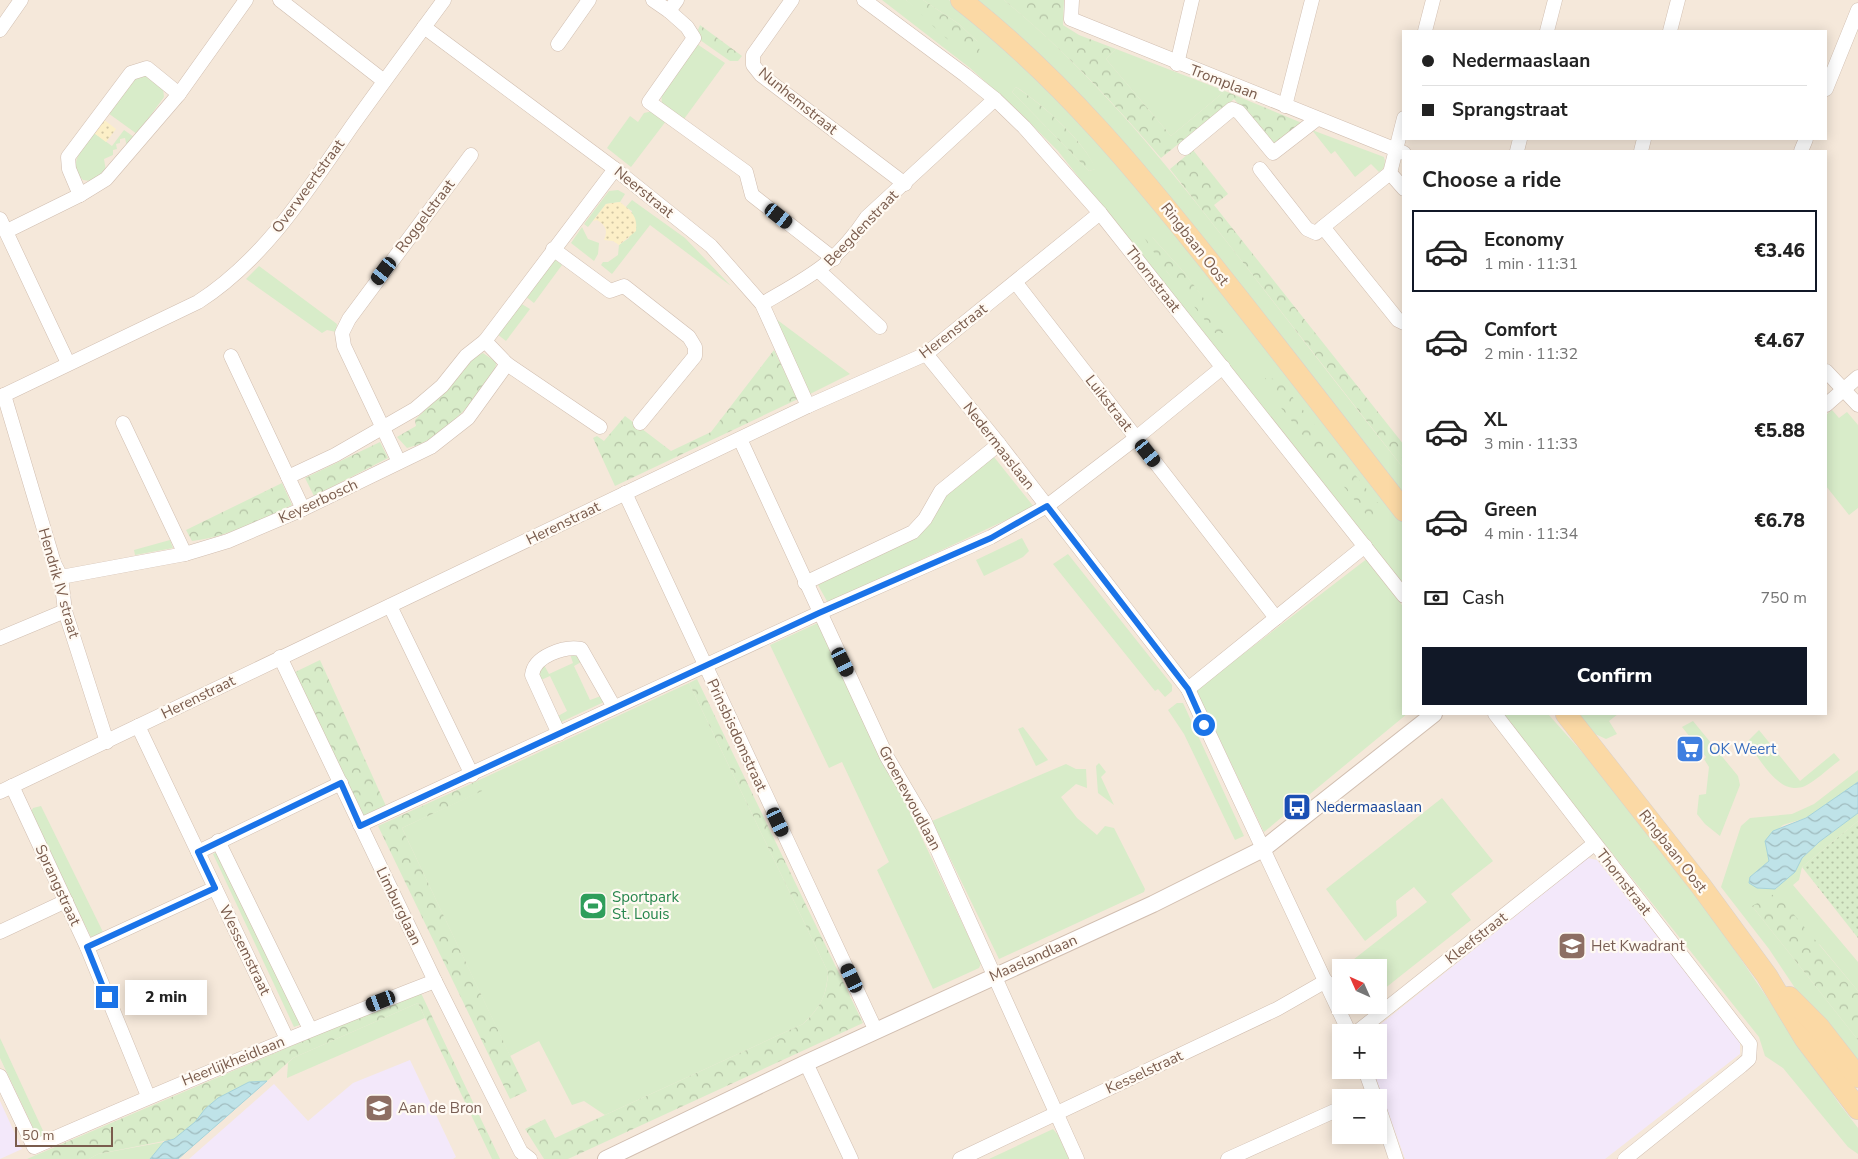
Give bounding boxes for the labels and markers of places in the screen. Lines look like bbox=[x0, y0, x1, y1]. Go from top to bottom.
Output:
supermarket icon: OK Weert bbox=[1675, 734, 1705, 764]
place label: OK Weert bbox=[1709, 739, 1777, 759]
bus stop icon: Nedermaaslaan bbox=[1282, 792, 1312, 822]
place label: Nedermaaslaan bbox=[1316, 797, 1422, 817]
place label: Sportpark St. Louis bbox=[612, 887, 679, 924]
sports icon: Sportpark St. Louis bbox=[578, 891, 608, 921]
school or university icon: Het Kwadrant bbox=[1557, 931, 1587, 961]
place label: Het Kwadrant bbox=[1591, 936, 1685, 956]
school or university icon: Aan de Bron bbox=[364, 1093, 394, 1123]
place label: Aan de Bron bbox=[398, 1098, 482, 1118]

